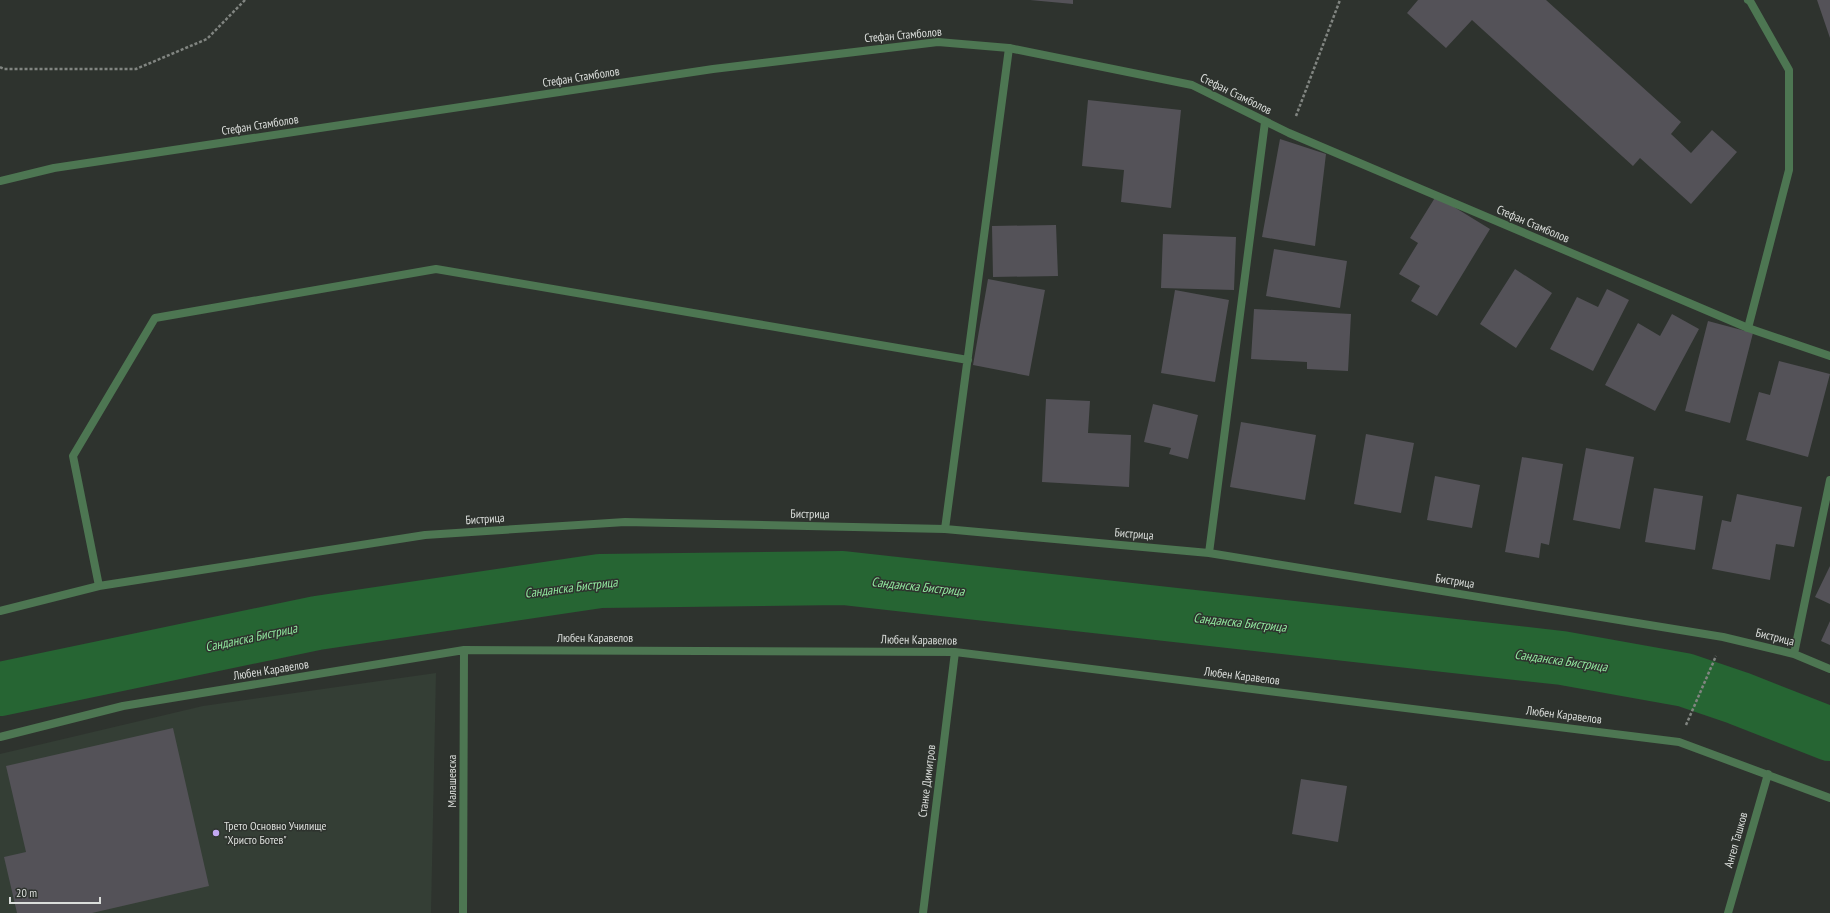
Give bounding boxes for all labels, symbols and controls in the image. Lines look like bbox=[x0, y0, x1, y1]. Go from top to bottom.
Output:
street label: Стефан Стамболов bbox=[864, 24, 942, 45]
street label: Стефан Стамболов bbox=[541, 63, 621, 90]
street label: Стефан Стамболов bbox=[1198, 70, 1275, 117]
street label: Стефан Стамболов bbox=[220, 111, 300, 138]
street label: Стефан Стамболов bbox=[1495, 201, 1572, 246]
street label: Бистрица bbox=[790, 506, 830, 521]
street label: Бистрица bbox=[465, 510, 505, 527]
street label: Бистрица bbox=[1114, 524, 1154, 543]
street label: Бистрица bbox=[1435, 570, 1476, 591]
water label: Санданска Бистрица bbox=[524, 573, 619, 602]
water label: Санданска Бистрица bbox=[871, 573, 966, 600]
water label: Санданска Бистрица bbox=[1193, 609, 1288, 636]
water label: Санданска Бистрица bbox=[204, 619, 299, 656]
street label: Бистрица bbox=[1754, 624, 1796, 649]
street label: Любен Каравелов bbox=[556, 630, 633, 645]
street label: Любен Каравелов bbox=[880, 631, 957, 648]
water label: Санданска Бистрица bbox=[1513, 646, 1609, 676]
street label: Любен Каравелов bbox=[231, 656, 310, 683]
street label: Любен Каравелов bbox=[1202, 663, 1281, 688]
street label: Любен Каравелов bbox=[1524, 702, 1603, 727]
street label: Станке Димитров bbox=[915, 744, 938, 818]
street label: Малашевска bbox=[444, 754, 459, 807]
street label: Ангел Ташков bbox=[1720, 810, 1751, 869]
place label: Трето Основно Училище "Христо Ботев" bbox=[224, 818, 326, 847]
marker: Трето Основно Училище "Христо Ботев" bbox=[211, 828, 221, 838]
scale bar bbox=[10, 879, 100, 905]
text: 20 m bbox=[16, 885, 37, 900]

